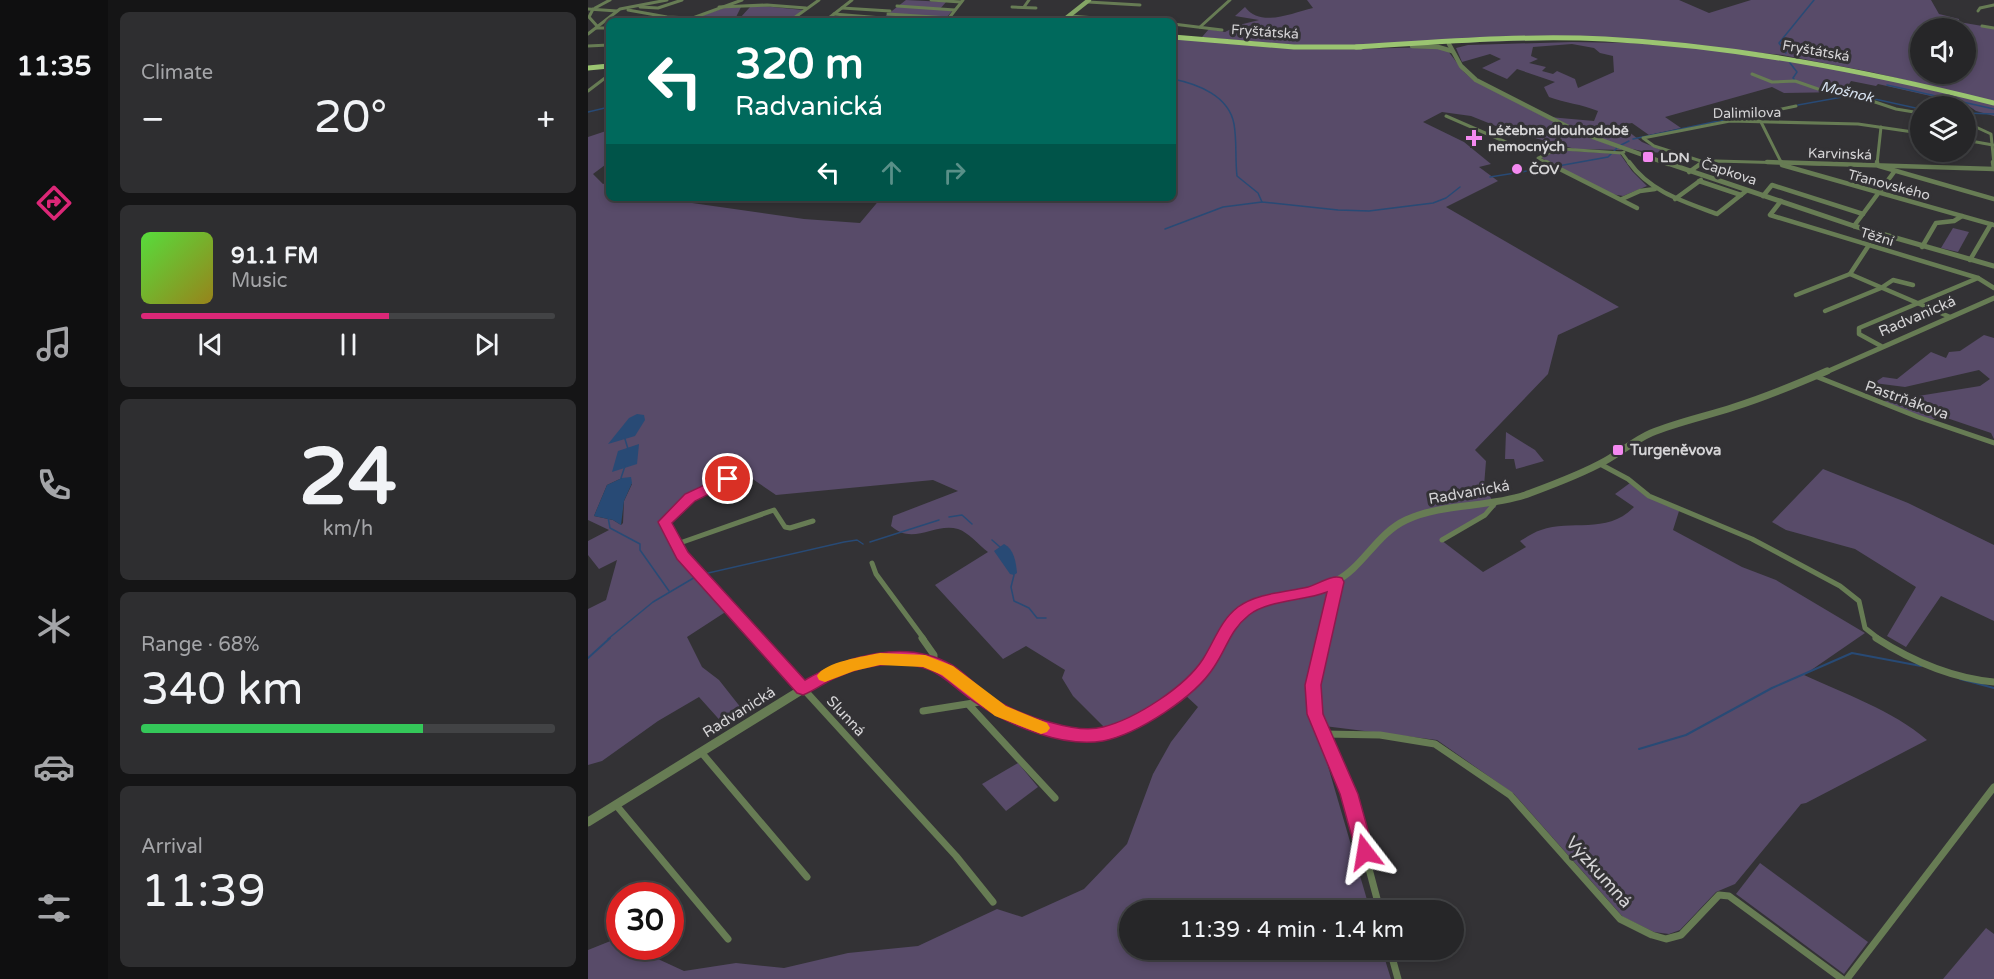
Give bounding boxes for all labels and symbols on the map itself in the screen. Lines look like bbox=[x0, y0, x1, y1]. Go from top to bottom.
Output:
street label: Fryštátská bbox=[1230, 21, 1300, 43]
street label: Fryštátská bbox=[1781, 37, 1851, 65]
water label: Mošnok bbox=[1819, 78, 1876, 107]
street label: Dalimilova bbox=[1713, 104, 1781, 122]
place label: Léčebna dlouhodobě nemocných bbox=[1488, 122, 1629, 155]
marker: Léčebna dlouhodobě nemocných bbox=[1465, 129, 1483, 147]
street label: Karvinská bbox=[1808, 144, 1872, 164]
place label: LDN bbox=[1660, 149, 1690, 166]
marker: LDN bbox=[1641, 150, 1655, 164]
street label: Čapkova bbox=[1699, 155, 1759, 189]
place label: ČOV bbox=[1529, 161, 1560, 178]
marker: ČOV bbox=[1510, 162, 1524, 176]
street label: Třanovského bbox=[1846, 166, 1932, 204]
street label: Těžní bbox=[1858, 224, 1896, 250]
street label: Radvanická bbox=[1876, 292, 1958, 340]
street label: Pastrňákova bbox=[1863, 377, 1951, 423]
place label: Turgeněvova bbox=[1629, 441, 1722, 460]
marker: Turgeněvova bbox=[1611, 443, 1625, 457]
pin bbox=[702, 453, 753, 504]
street label: Radvanická bbox=[1427, 476, 1511, 508]
street label: Radvanická bbox=[699, 683, 779, 741]
street label: Slunná bbox=[823, 692, 869, 740]
position arrow bbox=[1333, 820, 1397, 884]
street label: Výzkumná bbox=[1561, 832, 1637, 912]
speed limit sign: 30 bbox=[606, 882, 684, 960]

